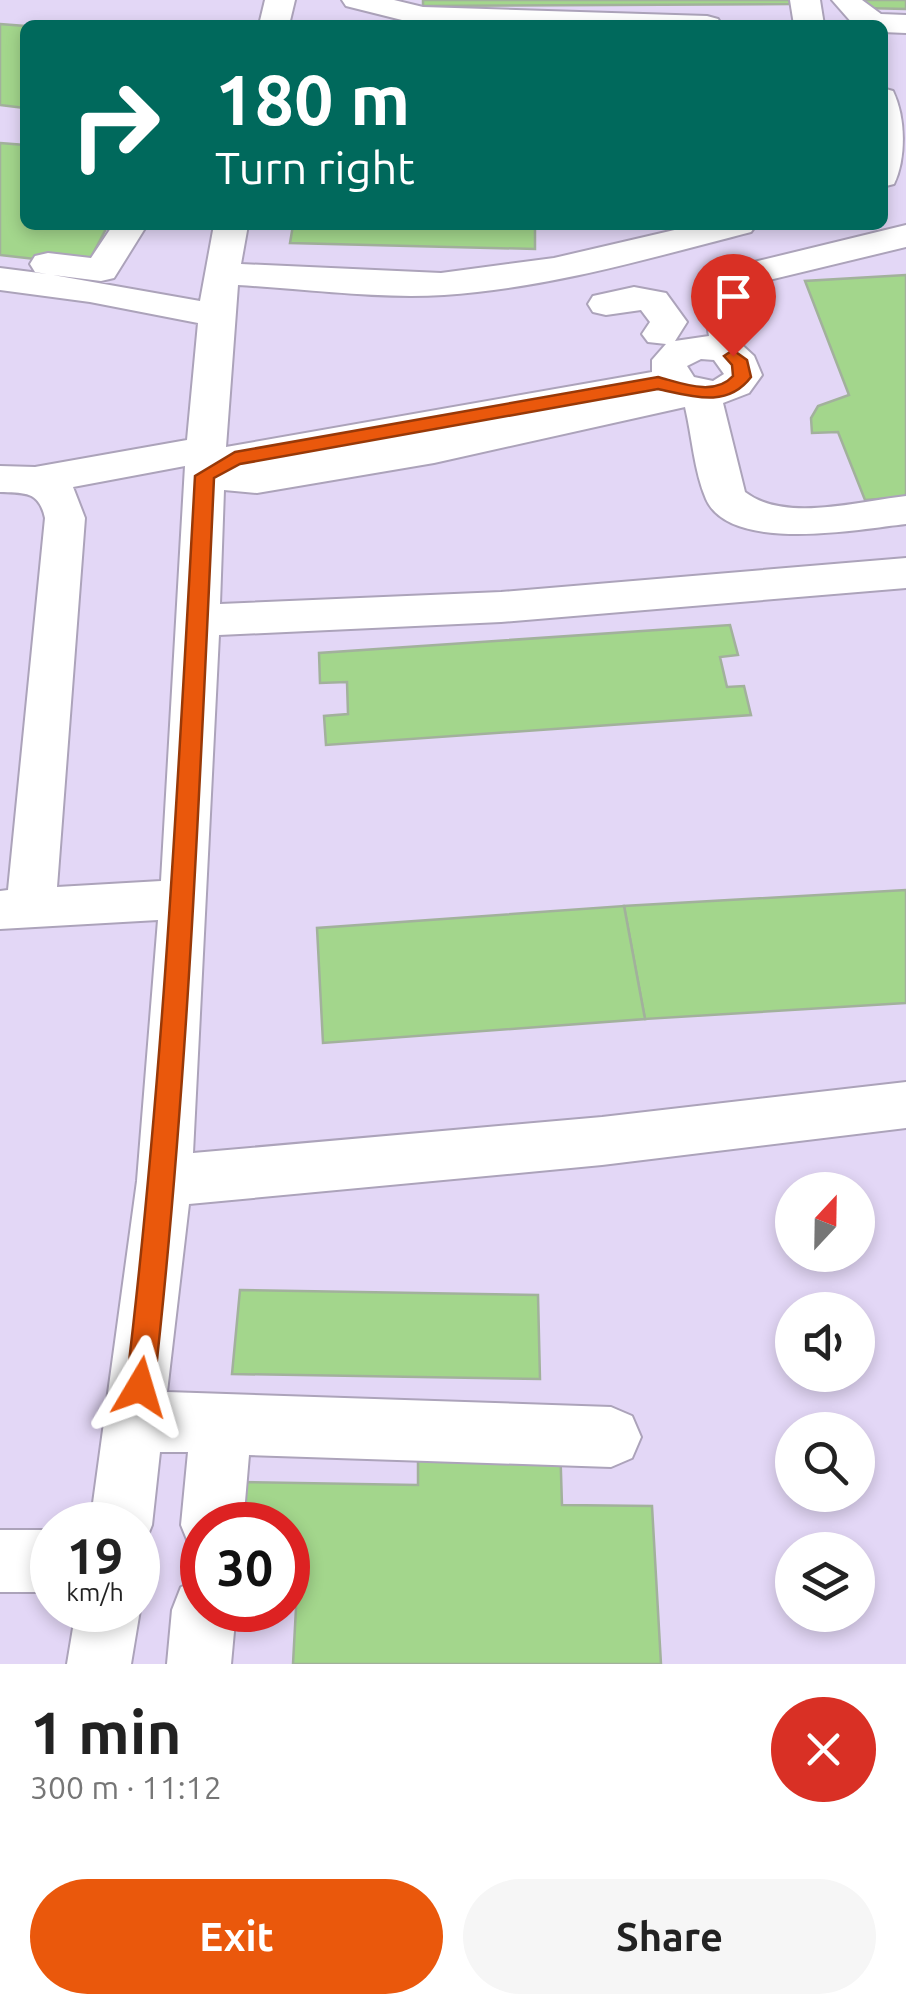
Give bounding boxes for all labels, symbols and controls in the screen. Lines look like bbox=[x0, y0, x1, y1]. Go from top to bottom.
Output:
icon: right bbox=[50, 60, 180, 190]
text: 180 m bbox=[215, 60, 410, 138]
text: Turn right bbox=[215, 142, 415, 193]
pin bbox=[691, 254, 776, 357]
icon: arrive bbox=[706, 269, 761, 324]
north arrow bbox=[775, 1172, 875, 1272]
map controls bbox=[775, 1172, 875, 1632]
button: sound bbox=[775, 1292, 875, 1392]
position arrow bbox=[88, 1335, 192, 1439]
button: search bbox=[775, 1412, 875, 1512]
speed limit sign: 30 bbox=[180, 1502, 310, 1632]
text: 19 bbox=[67, 1527, 123, 1583]
button: layers bbox=[775, 1532, 875, 1632]
text: km/h bbox=[66, 1578, 124, 1606]
button: close bbox=[771, 1697, 876, 1802]
text: 1 min bbox=[30, 1698, 182, 1765]
text: 300 m · 11:12 bbox=[30, 1769, 222, 1805]
button: Exit bbox=[30, 1879, 443, 1994]
button: Share bbox=[463, 1879, 876, 1994]

